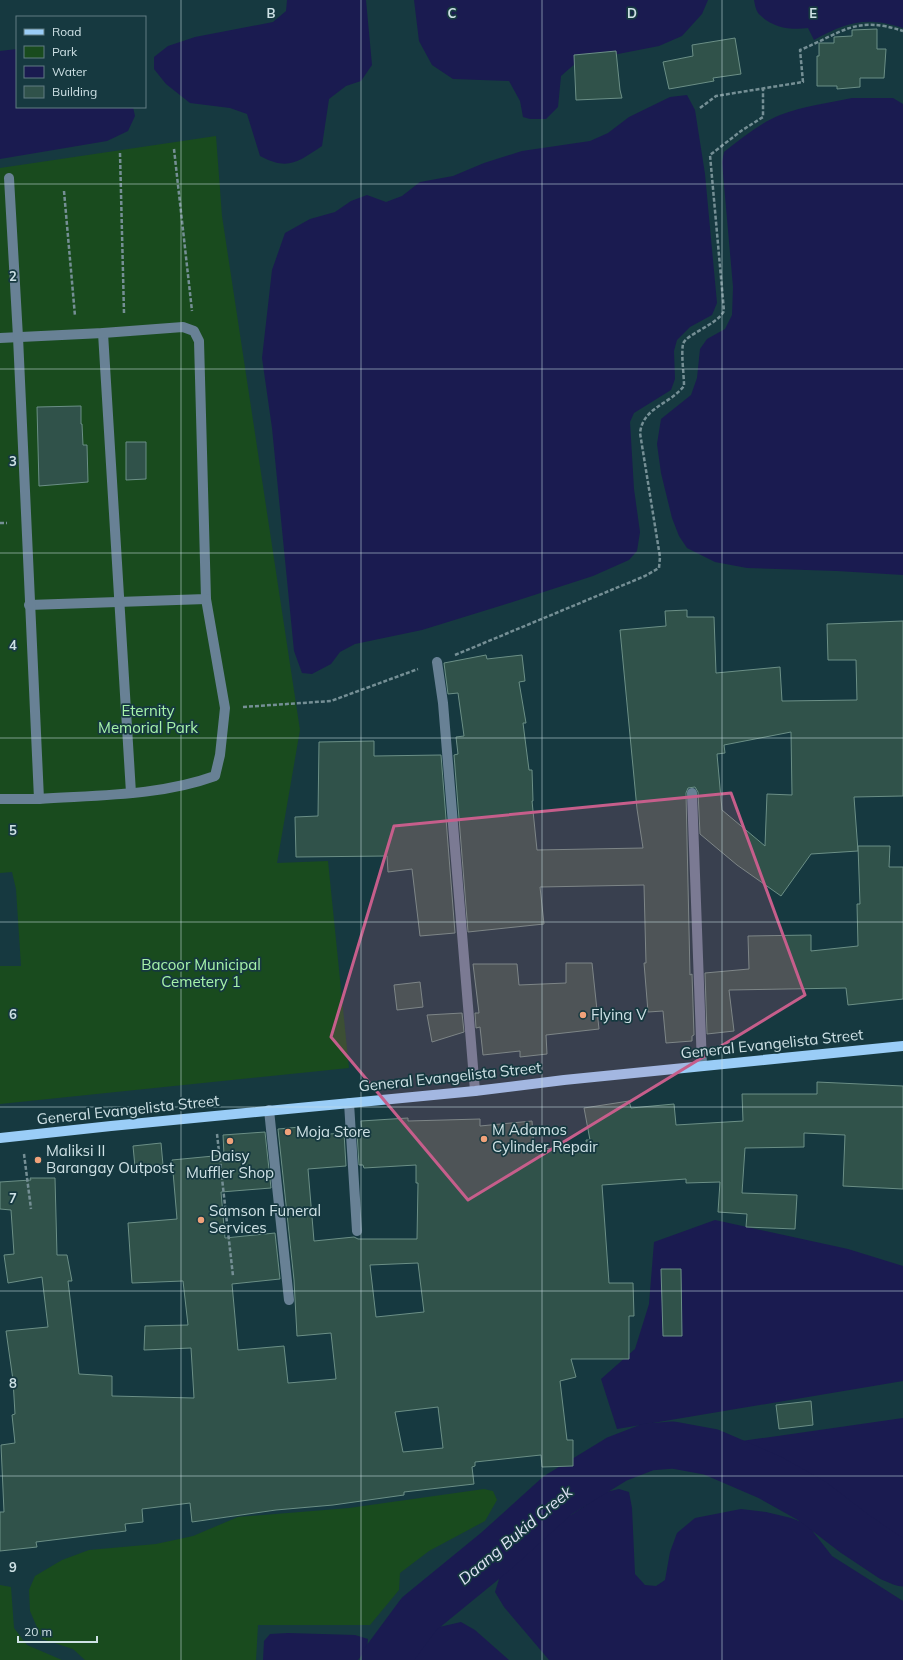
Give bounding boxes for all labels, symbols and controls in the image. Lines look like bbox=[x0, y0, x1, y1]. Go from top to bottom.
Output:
text: B bbox=[267, 5, 276, 21]
text: C bbox=[448, 5, 457, 21]
text: D bbox=[627, 5, 637, 21]
text: E bbox=[809, 5, 817, 21]
legend bbox=[16, 16, 146, 108]
text: Road bbox=[52, 24, 81, 39]
text: Park bbox=[52, 44, 78, 59]
text: Water bbox=[52, 64, 88, 79]
text: Building bbox=[52, 84, 97, 99]
text: 2 bbox=[9, 268, 17, 284]
text: 3 bbox=[9, 453, 17, 469]
text: 4 bbox=[9, 637, 17, 653]
park label: Eternity Memorial Park bbox=[98, 701, 198, 737]
text: 5 bbox=[9, 822, 17, 838]
park label: Bacoor Municipal Cemetery 1 bbox=[141, 955, 261, 991]
place label: Flying V bbox=[591, 1005, 647, 1024]
text: 6 bbox=[9, 1006, 17, 1022]
marker: Flying V bbox=[578, 1010, 588, 1020]
street label: General Evangelista Street bbox=[680, 1024, 864, 1063]
street label: General Evangelista Street bbox=[358, 1057, 542, 1096]
street label: General Evangelista Street bbox=[36, 1090, 220, 1129]
place label: M Adamos Cylinder Repair bbox=[492, 1120, 598, 1156]
place label: Moja Store bbox=[296, 1122, 371, 1141]
marker: Moja Store bbox=[283, 1127, 293, 1137]
marker: M Adamos Cylinder Repair bbox=[479, 1134, 489, 1144]
marker: Daisy Muffler Shop bbox=[225, 1136, 235, 1146]
place label: Maliksi II Barangay Outpost bbox=[46, 1141, 174, 1177]
place label: Daisy Muffler Shop bbox=[186, 1146, 274, 1182]
marker: Maliksi II Barangay Outpost bbox=[33, 1155, 43, 1165]
text: 7 bbox=[9, 1190, 17, 1206]
place label: Samson Funeral Services bbox=[209, 1201, 321, 1237]
marker: Samson Funeral Services bbox=[196, 1215, 206, 1225]
text: 8 bbox=[9, 1375, 17, 1391]
water label: Daang Bukid Creek bbox=[454, 1481, 577, 1588]
text: 9 bbox=[9, 1559, 17, 1575]
scale bar bbox=[18, 1618, 97, 1644]
text: 20 m bbox=[24, 1624, 52, 1639]

